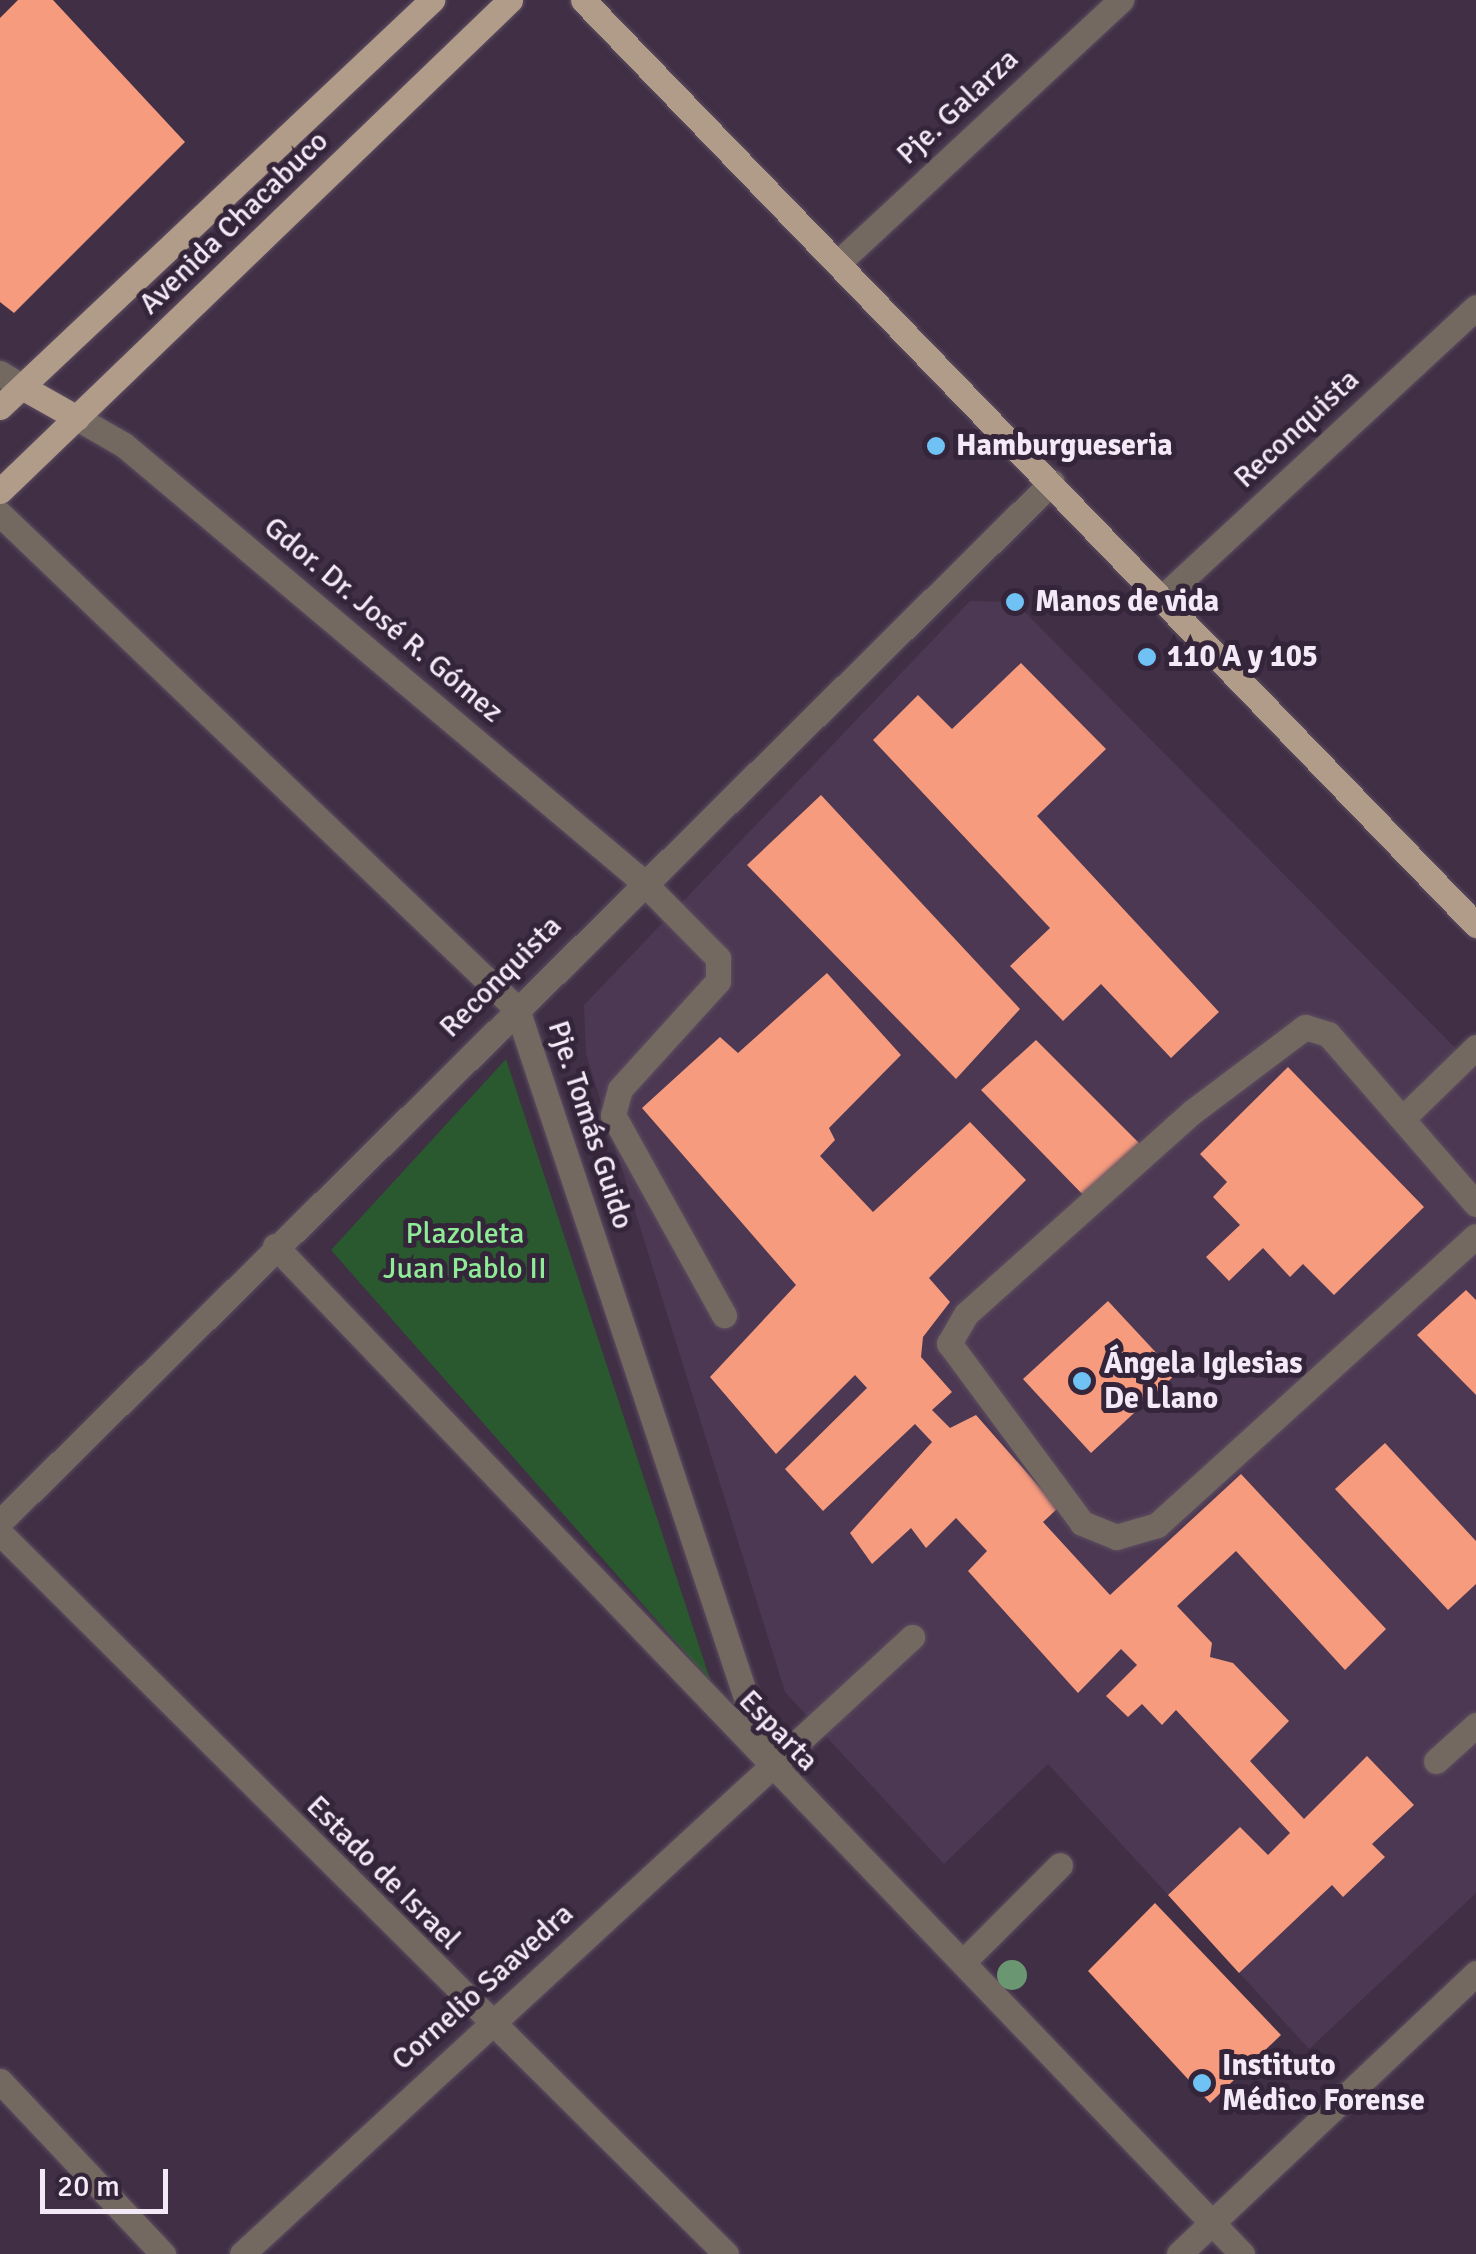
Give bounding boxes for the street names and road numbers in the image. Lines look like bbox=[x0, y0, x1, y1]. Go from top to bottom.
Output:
street label: Pje. Galarza bbox=[890, 42, 1026, 172]
street label: Avenida Chacabuco bbox=[132, 124, 336, 322]
street label: Reconquista bbox=[1227, 362, 1367, 496]
street label: Gdor. Dr. José R. Gómez bbox=[256, 510, 510, 730]
street label: Reconquista bbox=[433, 909, 569, 1045]
street label: Pje. Tomás Guido bbox=[539, 1016, 641, 1234]
street label: Esparta bbox=[731, 1683, 825, 1779]
street label: Estado de Israel bbox=[299, 1789, 467, 1957]
street label: Cornelio Saavedra bbox=[385, 1896, 581, 2078]

